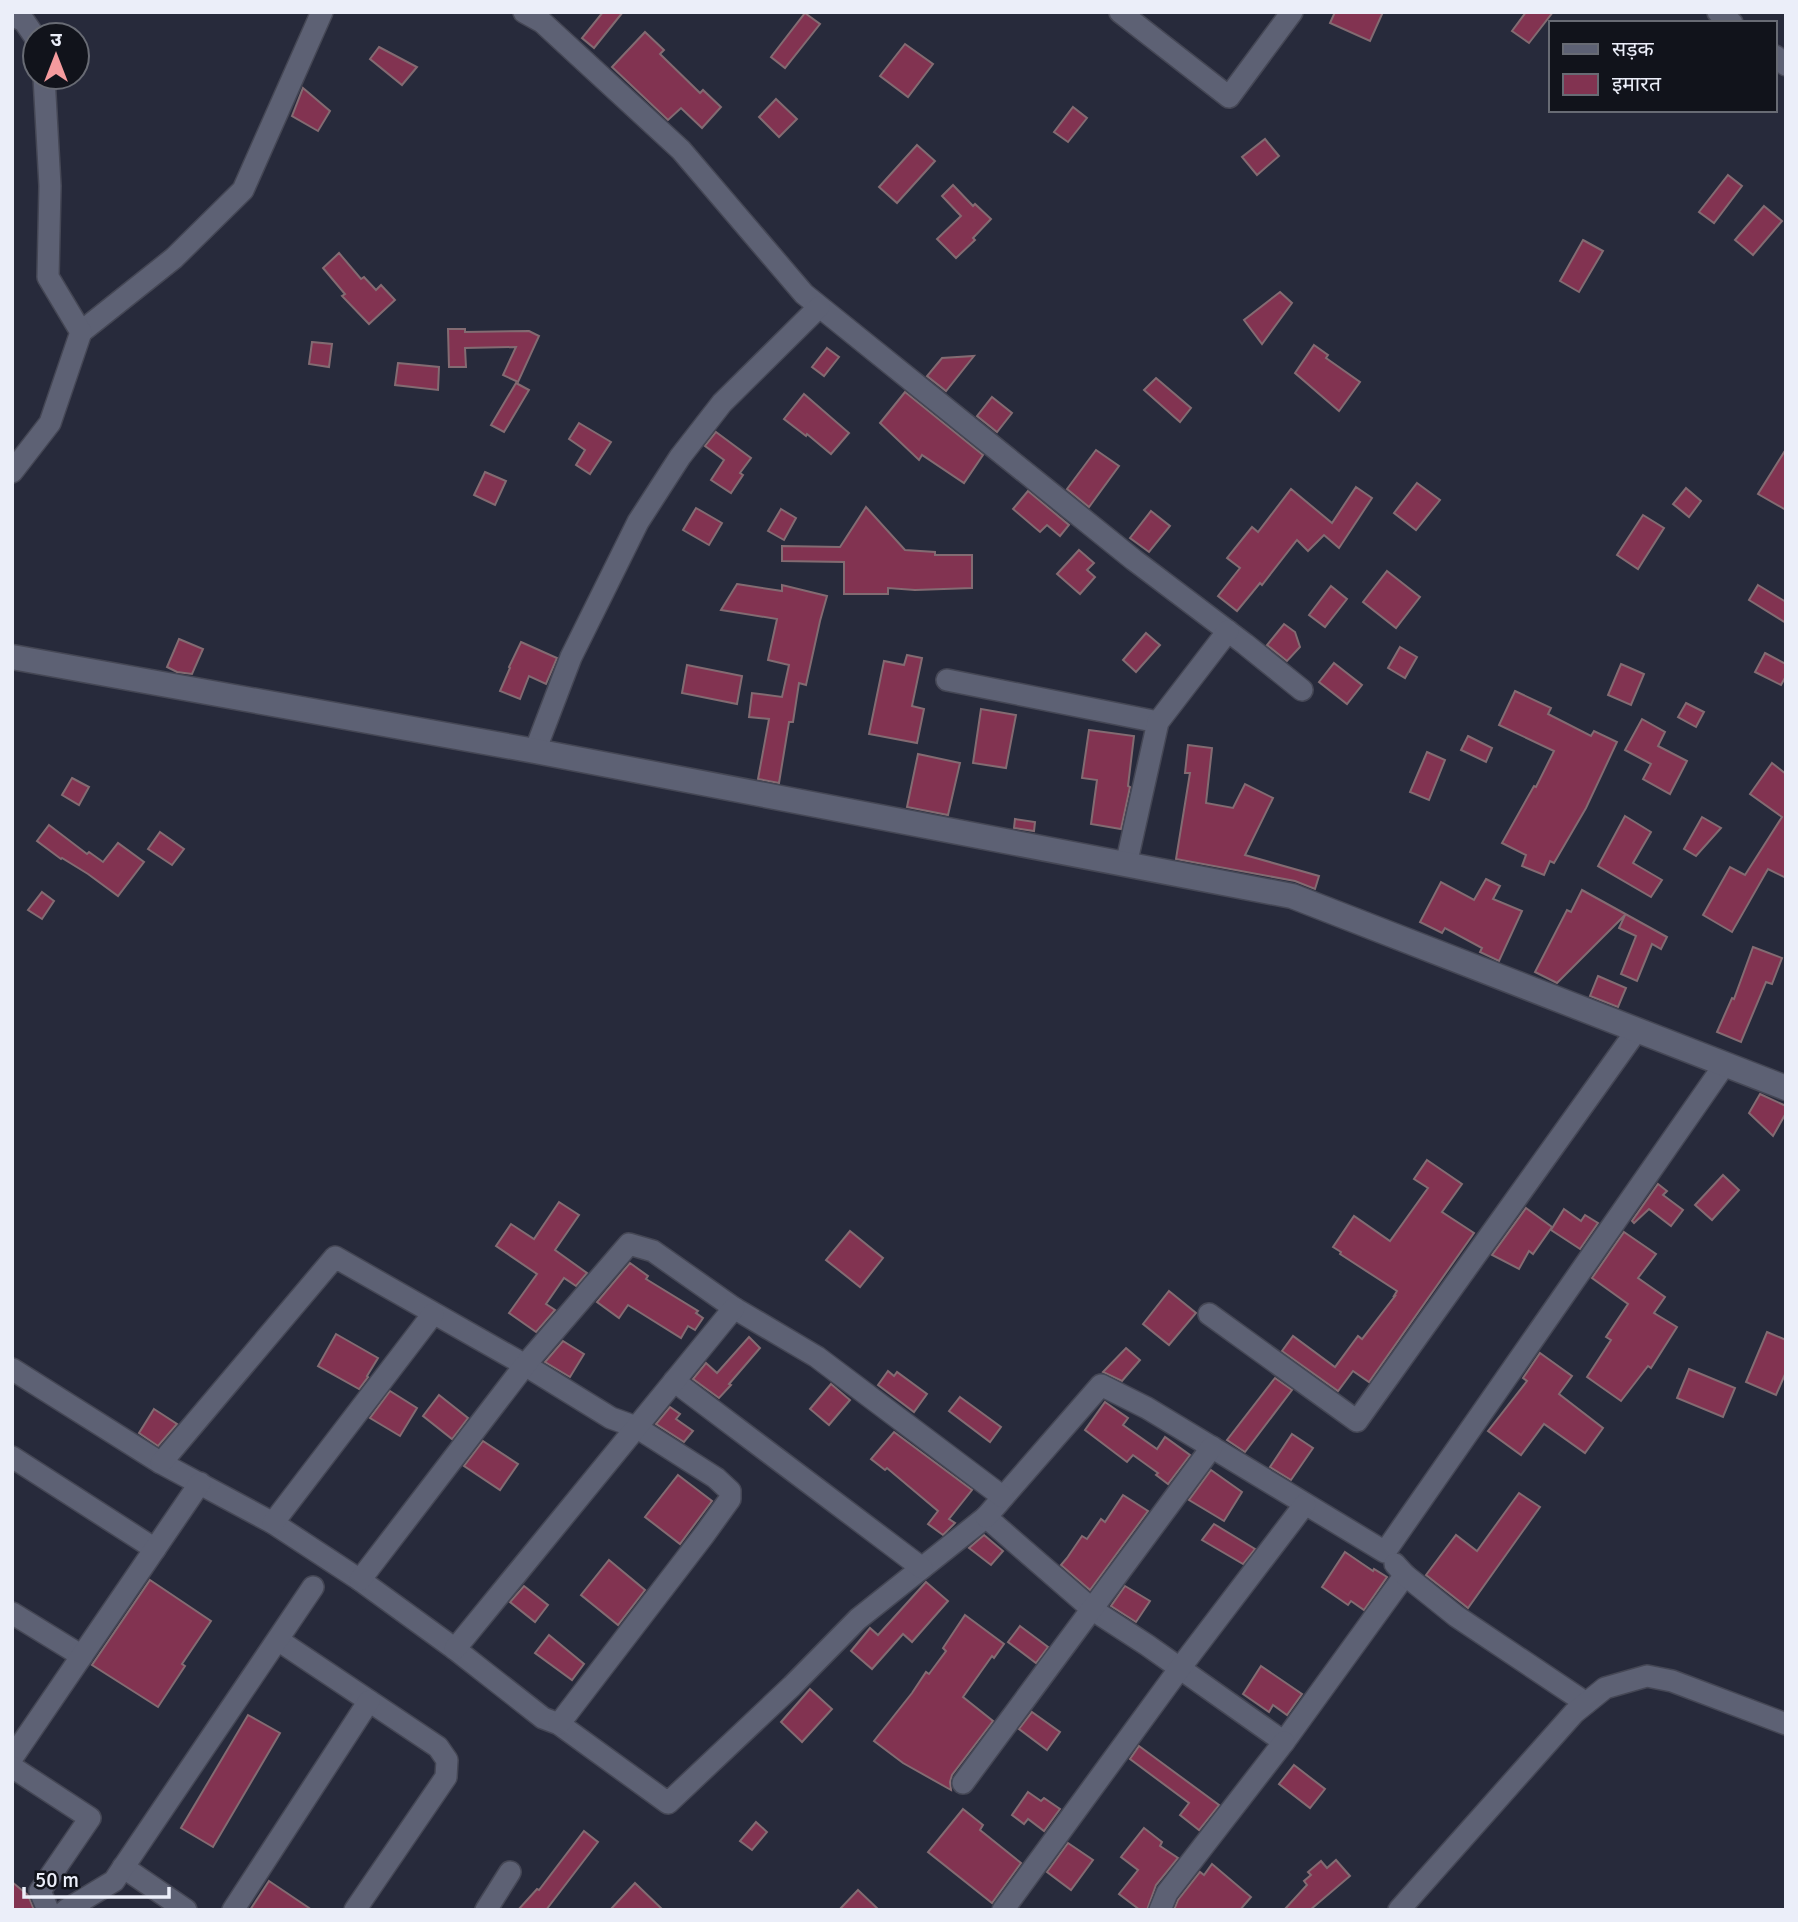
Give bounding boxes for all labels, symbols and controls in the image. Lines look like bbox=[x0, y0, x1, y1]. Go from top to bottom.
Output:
north arrow bbox=[21, 21, 91, 91]
legend bbox=[1549, 21, 1777, 112]
text: उ bbox=[50, 28, 62, 52]
text: सड़क bbox=[1612, 36, 1654, 62]
text: इमारत bbox=[1612, 71, 1662, 97]
scale bar bbox=[24, 1856, 170, 1900]
text: 50 m bbox=[35, 1867, 79, 1893]

